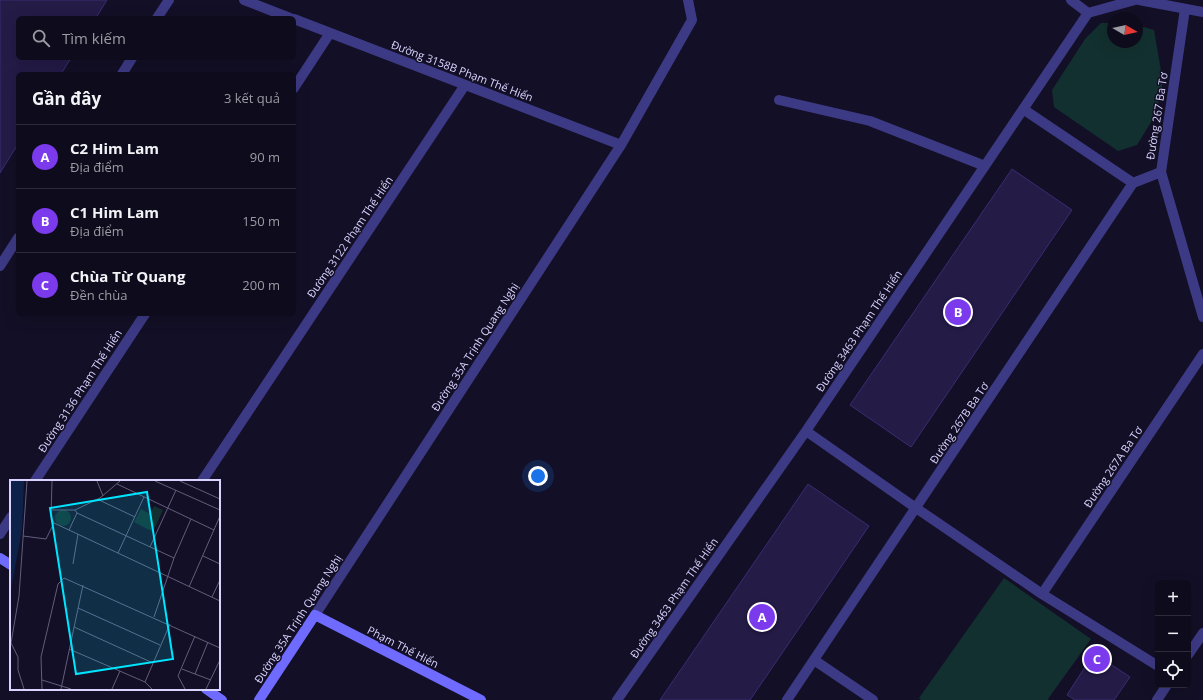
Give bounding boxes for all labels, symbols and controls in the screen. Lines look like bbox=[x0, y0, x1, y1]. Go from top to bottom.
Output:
north arrow bbox=[1107, 12, 1143, 48]
search box bbox=[16, 16, 296, 60]
icon: search bbox=[30, 27, 52, 49]
text: Tìm kiếm bbox=[62, 28, 126, 48]
street label: Đường 3158B Phạm Thế Hiển bbox=[389, 36, 535, 105]
street label: Đường 267 Ba Tơ bbox=[1142, 71, 1171, 161]
text: Gần đây bbox=[32, 87, 101, 110]
text: 3 kết quả bbox=[224, 89, 280, 107]
text: C2 Him Lam bbox=[70, 138, 159, 158]
text: A bbox=[41, 148, 49, 166]
text: 90 m bbox=[250, 148, 280, 166]
text: Địa điểm bbox=[70, 158, 124, 176]
street label: Đường 3122 Phạm Thế Hiển bbox=[303, 173, 396, 301]
text: C1 Him Lam bbox=[70, 202, 159, 222]
text: B bbox=[41, 212, 49, 230]
text: 150 m bbox=[242, 212, 280, 230]
text: Địa điểm bbox=[70, 222, 124, 240]
text: Chùa Từ Quang bbox=[70, 266, 185, 286]
street label: Đường 3463 Phạm Thế Hiển bbox=[812, 267, 905, 395]
text: C bbox=[41, 276, 49, 294]
text: 200 m bbox=[242, 276, 280, 294]
street label: Đường 35A Trịnh Quang Nghị bbox=[427, 280, 522, 414]
text: Đền chùa bbox=[70, 286, 127, 304]
pin: B bbox=[945, 297, 971, 327]
street label: Đường 3136 Phạm Thế Hiển bbox=[34, 326, 125, 455]
street label: Đường 267B Ba Tơ bbox=[926, 379, 992, 466]
street label: Đường 267A Ba Tơ bbox=[1080, 423, 1146, 510]
your location bbox=[528, 466, 548, 486]
inset map bbox=[10, 480, 220, 690]
street label: Đường 3463 Phạm Thế Hiển bbox=[626, 535, 721, 661]
street label: Đường 35A Trịnh Quang Nghị bbox=[250, 552, 345, 686]
map controls bbox=[1155, 580, 1191, 688]
button: + bbox=[1155, 580, 1191, 616]
pin: A bbox=[749, 602, 775, 632]
button: − bbox=[1155, 616, 1191, 652]
street label: Phạm Thế Hiển bbox=[365, 622, 441, 671]
pin: C bbox=[1084, 644, 1110, 674]
button: locate bbox=[1155, 652, 1191, 688]

